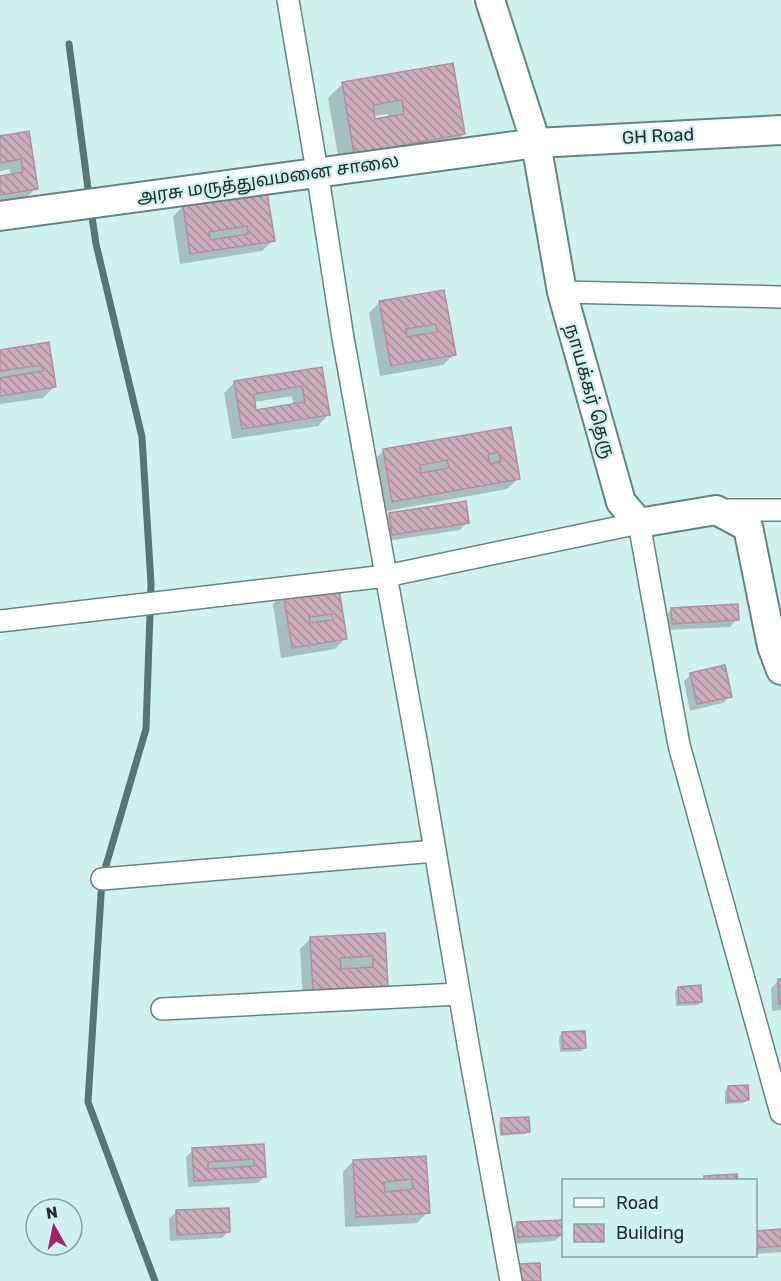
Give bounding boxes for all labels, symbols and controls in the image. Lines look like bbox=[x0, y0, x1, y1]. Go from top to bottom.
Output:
street label: GH Road bbox=[621, 123, 695, 149]
street label: அரசு மருத்துவமனை சாலை bbox=[135, 150, 401, 209]
street label: நாயக்கர் தெரு bbox=[559, 321, 620, 461]
legend bbox=[562, 1179, 757, 1257]
text: Road bbox=[616, 1192, 659, 1214]
north arrow bbox=[24, 1197, 84, 1257]
text: N bbox=[45, 1202, 59, 1223]
text: Building bbox=[616, 1222, 684, 1244]

